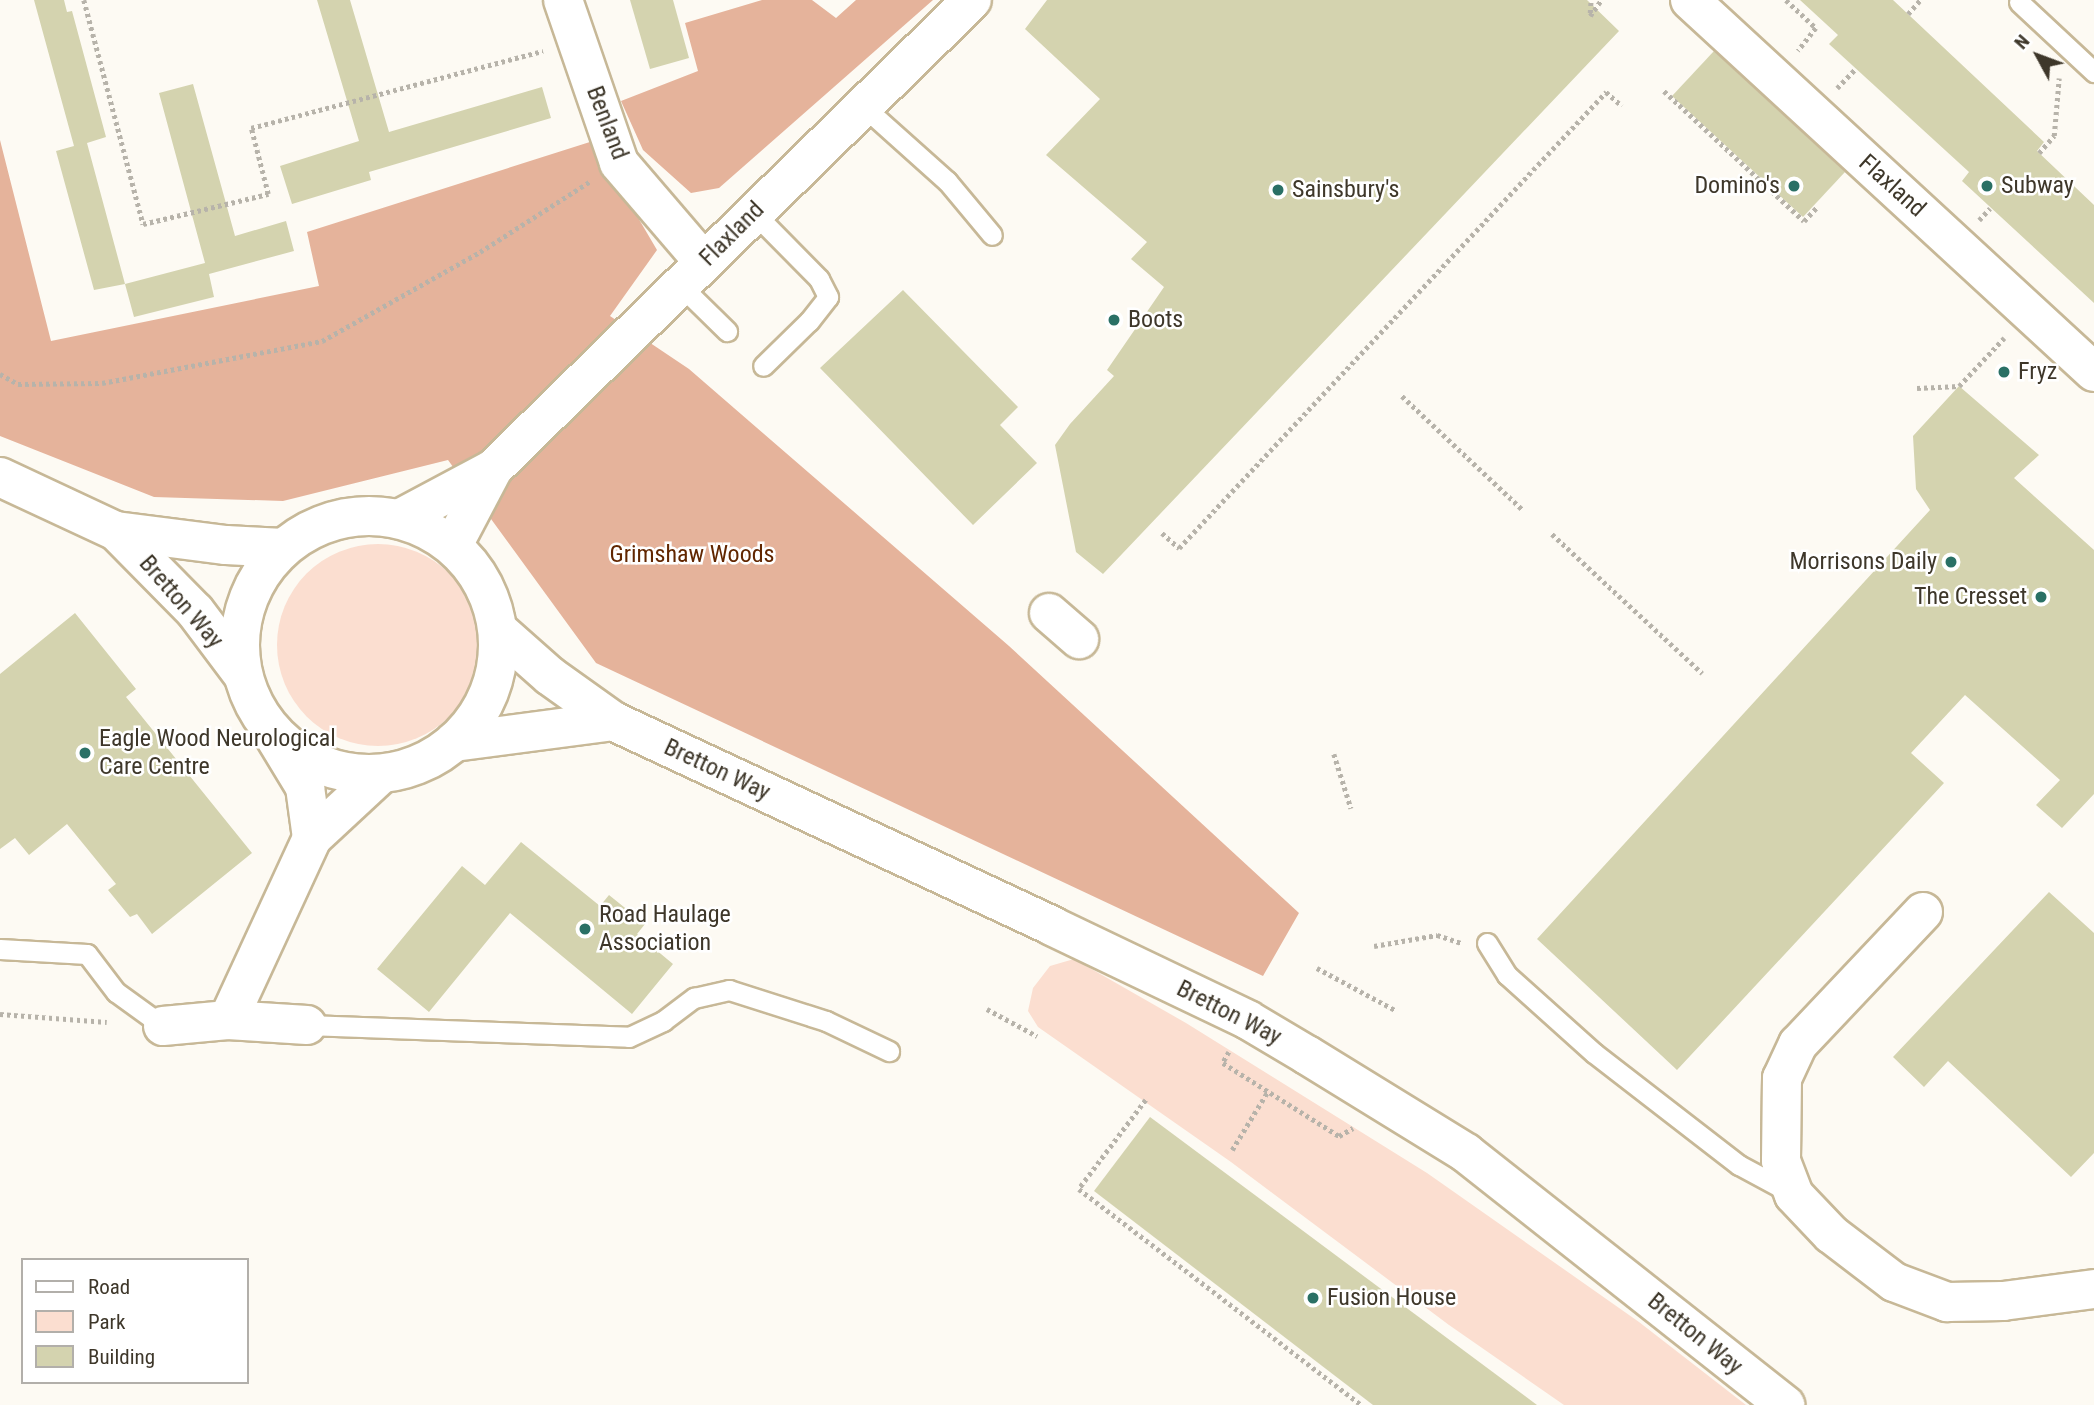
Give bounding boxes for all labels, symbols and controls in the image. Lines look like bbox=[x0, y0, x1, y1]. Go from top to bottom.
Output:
north arrow bbox=[2003, 21, 2073, 91]
text: N bbox=[2009, 30, 2034, 54]
street label: Benland bbox=[580, 82, 634, 164]
street label: Flaxland bbox=[1853, 149, 1931, 223]
place label: Domino's bbox=[1694, 172, 1780, 200]
place label: Subway bbox=[2001, 172, 2074, 200]
place label: Sainsbury's bbox=[1292, 176, 1399, 204]
marker: Domino's bbox=[1786, 178, 1802, 194]
marker: Subway bbox=[1979, 178, 1995, 194]
marker: Sainsbury's bbox=[1270, 182, 1286, 198]
street label: Flaxland bbox=[694, 196, 770, 272]
place label: Boots bbox=[1128, 306, 1183, 334]
marker: Boots bbox=[1106, 312, 1122, 328]
place label: Fryz bbox=[2018, 358, 2057, 386]
marker: Fryz bbox=[1996, 364, 2012, 380]
park label: Grimshaw Woods bbox=[609, 541, 775, 569]
place label: Morrisons Daily bbox=[1789, 548, 1937, 576]
street label: Bretton Way bbox=[133, 550, 229, 654]
marker: Morrisons Daily bbox=[1943, 554, 1959, 570]
place label: The Cresset bbox=[1914, 583, 2027, 611]
marker: The Cresset bbox=[2033, 589, 2049, 605]
place label: Eagle Wood Neurological Care Centre bbox=[99, 725, 336, 781]
street label: Bretton Way bbox=[659, 733, 775, 807]
marker: Eagle Wood Neurological Care Centre bbox=[77, 745, 93, 761]
place label: Road Haulage Association bbox=[599, 901, 731, 957]
marker: Road Haulage Association bbox=[577, 921, 593, 937]
street label: Bretton Way bbox=[1172, 974, 1286, 1052]
legend bbox=[21, 1258, 248, 1384]
text: Road bbox=[88, 1275, 130, 1299]
place label: Fusion House bbox=[1327, 1284, 1456, 1312]
street label: Bretton Way bbox=[1642, 1287, 1748, 1381]
marker: Fusion House bbox=[1305, 1290, 1321, 1306]
text: Park bbox=[88, 1310, 125, 1334]
text: Building bbox=[88, 1345, 155, 1369]

